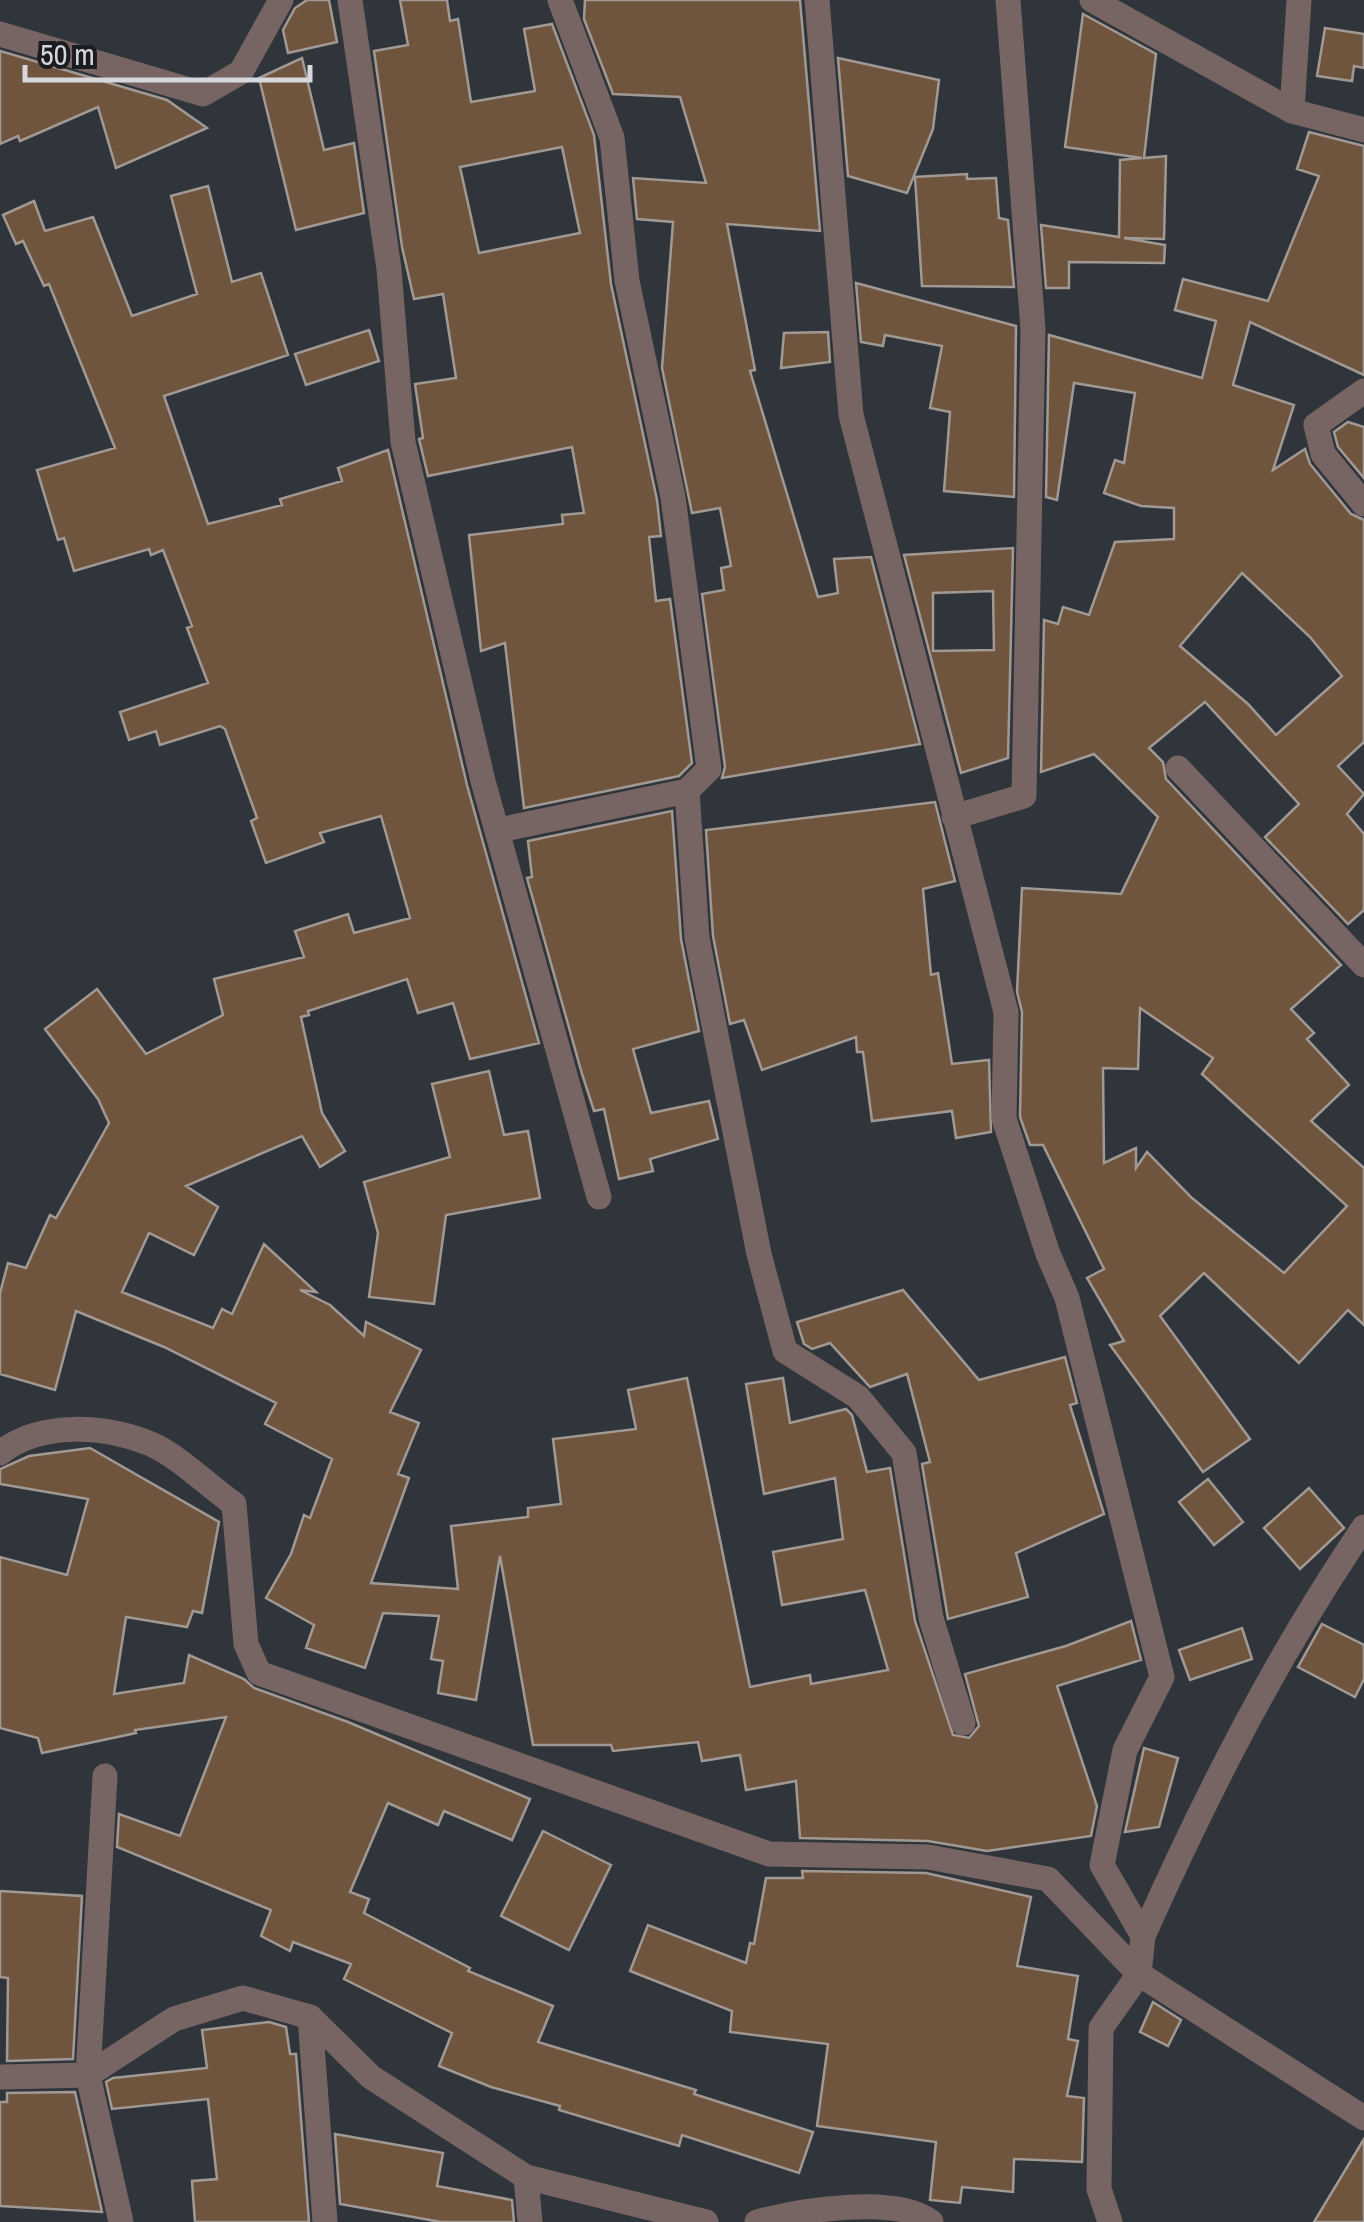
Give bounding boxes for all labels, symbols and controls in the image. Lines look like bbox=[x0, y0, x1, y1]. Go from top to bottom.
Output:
scale bar bbox=[25, 20, 310, 82]
text: 50 m bbox=[40, 34, 95, 74]

